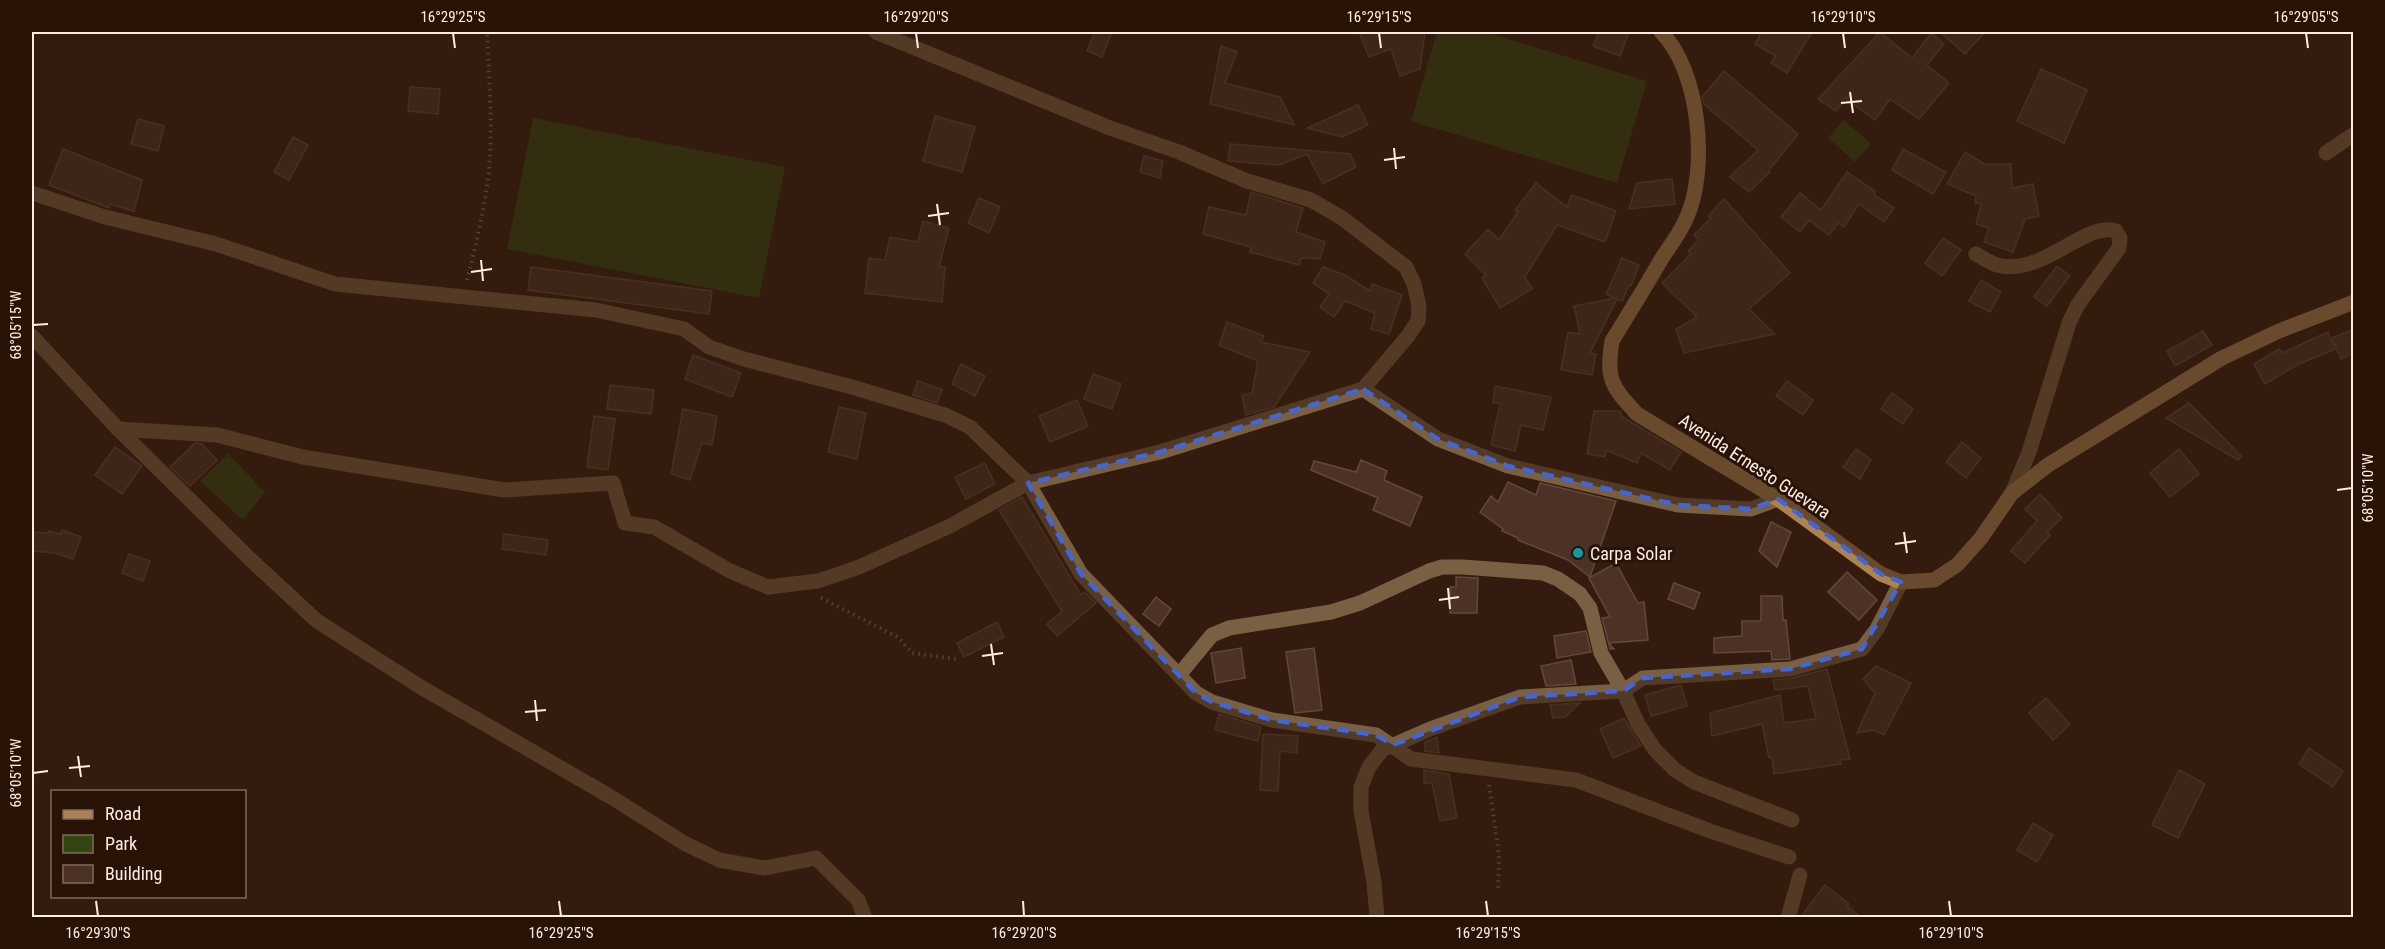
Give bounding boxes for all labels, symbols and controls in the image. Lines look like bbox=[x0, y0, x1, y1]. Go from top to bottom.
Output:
text: 16°29'25"S bbox=[420, 8, 486, 26]
text: 16°29'20"S bbox=[883, 8, 949, 26]
text: 16°29'15"S bbox=[1346, 8, 1412, 26]
text: 16°29'10"S bbox=[1810, 8, 1876, 26]
text: 16°29'05"S bbox=[2273, 8, 2339, 26]
text: 68°05'15"W bbox=[7, 290, 25, 359]
street label: Avenida Ernesto Guevara bbox=[1675, 409, 1835, 523]
text: 68°05'10"W bbox=[2359, 453, 2377, 522]
place label: Carpa Solar bbox=[1590, 543, 1673, 564]
marker: Carpa Solar bbox=[1571, 546, 1585, 560]
text: 68°05'10"W bbox=[7, 738, 25, 807]
legend bbox=[51, 790, 246, 898]
text: Road bbox=[105, 803, 141, 824]
text: Park bbox=[105, 833, 137, 854]
text: Building bbox=[105, 863, 162, 884]
text: 16°29'30"S bbox=[65, 924, 131, 942]
text: 16°29'25"S bbox=[528, 924, 594, 942]
text: 16°29'20"S bbox=[991, 924, 1057, 942]
text: 16°29'15"S bbox=[1455, 924, 1521, 942]
text: 16°29'10"S bbox=[1918, 924, 1984, 942]

